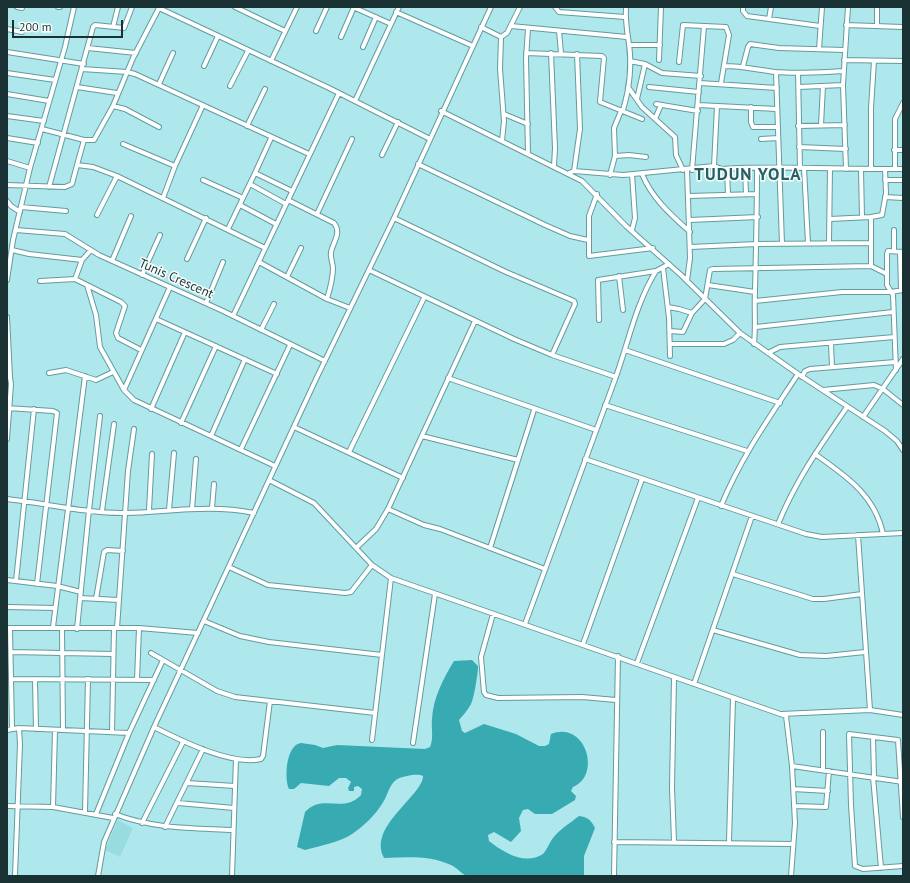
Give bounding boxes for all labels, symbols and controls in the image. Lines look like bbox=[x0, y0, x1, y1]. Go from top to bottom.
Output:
scale bar bbox=[14, 12, 125, 38]
text: 200 m bbox=[19, 19, 52, 34]
district label: TUDUN YOLA bbox=[694, 165, 802, 185]
street label: Tunis Crescent bbox=[136, 256, 216, 302]

